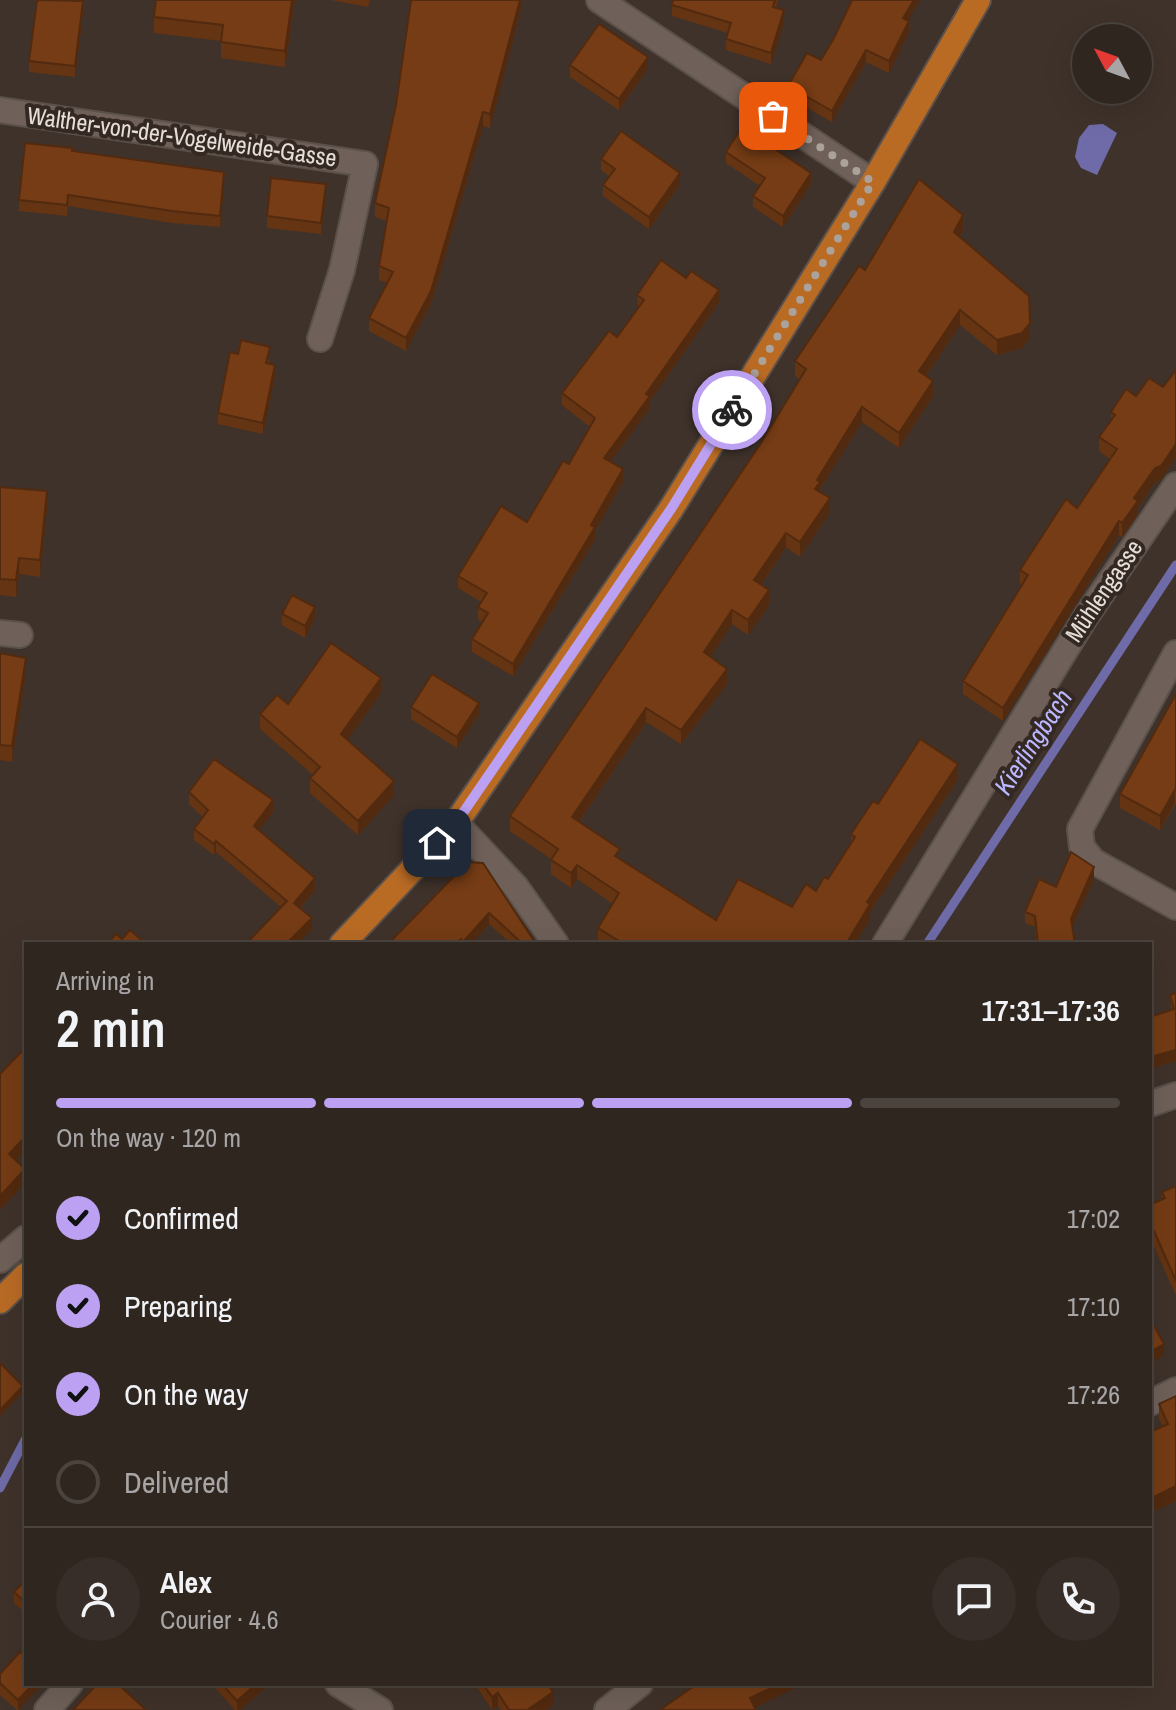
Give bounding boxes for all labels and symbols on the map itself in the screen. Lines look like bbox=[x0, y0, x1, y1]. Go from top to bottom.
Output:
north arrow bbox=[1072, 24, 1152, 104]
pin bbox=[739, 82, 807, 150]
street label: Walther-von-der-Vogelweide-Gasse bbox=[25, 98, 339, 174]
courier bbox=[692, 370, 772, 450]
street label: Mühlengasse bbox=[1057, 533, 1149, 648]
water label: Kierlingbach bbox=[985, 682, 1080, 801]
pin bbox=[403, 809, 471, 877]

